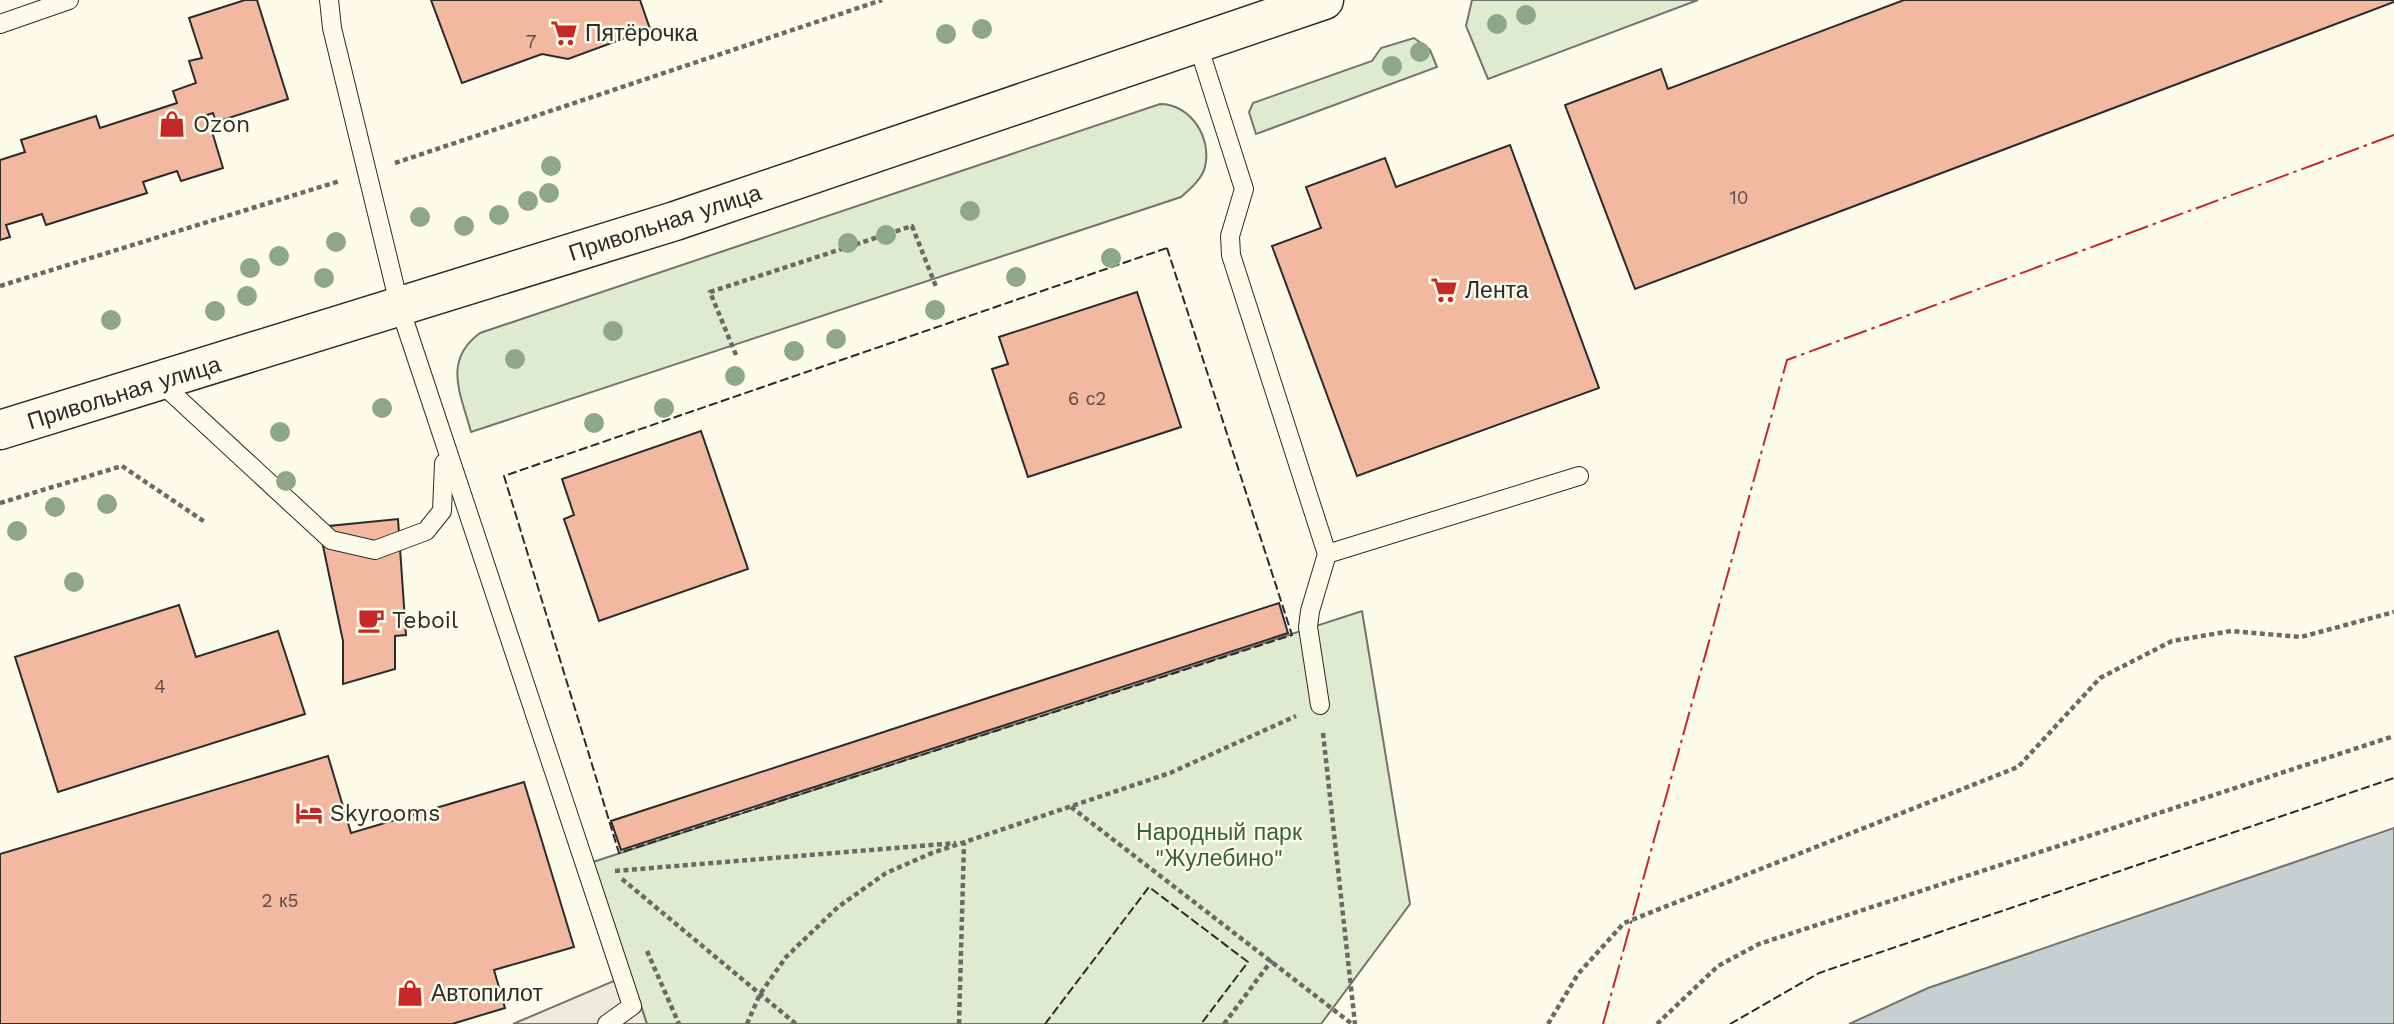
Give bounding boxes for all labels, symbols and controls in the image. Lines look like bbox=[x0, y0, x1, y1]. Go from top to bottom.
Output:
supermarket icon: Пятёрочка bbox=[549, 18, 579, 48]
place label: Пятёрочка bbox=[585, 20, 698, 47]
house number: 7 bbox=[526, 30, 536, 53]
shop icon: Ozon bbox=[157, 109, 187, 139]
place label: Ozon bbox=[193, 111, 250, 138]
street label: Привольная улица bbox=[565, 179, 765, 267]
house number: 10 bbox=[1729, 186, 1749, 209]
supermarket icon: Лента bbox=[1429, 275, 1459, 305]
place label: Лента bbox=[1465, 277, 1529, 304]
street label: Привольная улица bbox=[24, 351, 224, 435]
house number: 6 с2 bbox=[1068, 387, 1106, 410]
cafe icon: Teboil bbox=[356, 605, 386, 635]
place label: Teboil bbox=[392, 607, 458, 634]
house number: 4 bbox=[154, 675, 166, 698]
hotel icon: Skyrooms bbox=[294, 798, 324, 828]
place label: Skyrooms bbox=[330, 800, 440, 827]
park label: Народный парк "Жулебино" bbox=[1136, 819, 1303, 872]
house number: 2 к5 bbox=[262, 889, 298, 912]
shop icon: Автопилот bbox=[395, 978, 425, 1008]
place label: Автопилот bbox=[431, 980, 543, 1007]

